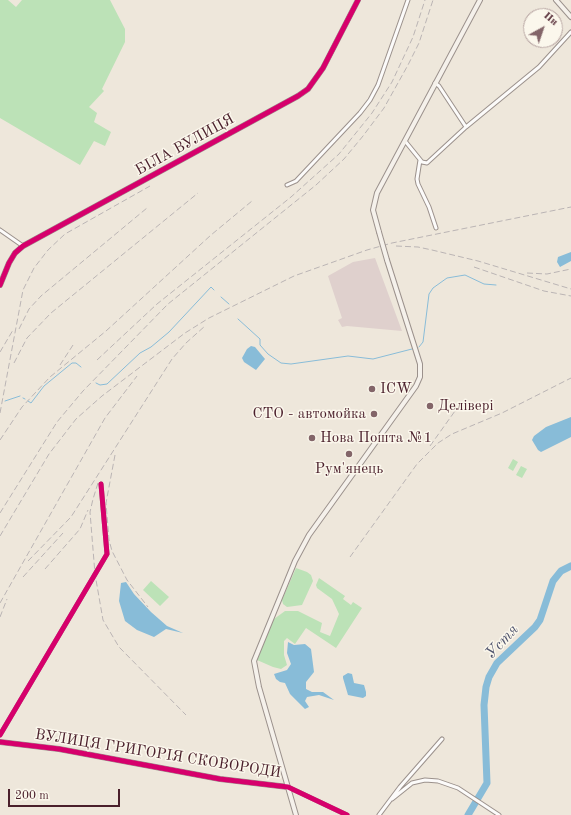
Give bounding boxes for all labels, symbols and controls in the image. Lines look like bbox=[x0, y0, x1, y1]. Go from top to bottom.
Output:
north arrow bbox=[523, 8, 563, 48]
text: Пн bbox=[541, 10, 560, 28]
street label: БІЛА ВУЛИЦЯ bbox=[132, 110, 238, 180]
place label: ICW bbox=[380, 380, 412, 398]
marker: ICW bbox=[367, 384, 377, 394]
place label: Делівері bbox=[438, 397, 494, 415]
marker: Делівері bbox=[425, 401, 435, 411]
place label: СТО - автомойка bbox=[253, 405, 366, 423]
marker: СТО - автомойка bbox=[369, 409, 379, 419]
place label: Нова Пошта №1 bbox=[320, 429, 432, 447]
marker: Нова Пошта №1 bbox=[307, 433, 317, 443]
marker: Рум'янець bbox=[344, 449, 354, 459]
place label: Рум'янець bbox=[315, 460, 383, 478]
water label: Устя bbox=[481, 621, 523, 663]
street label: ВУЛИЦЯ ГРИГОРІЯ СКОВОРОДИ bbox=[34, 726, 282, 782]
scale bar bbox=[10, 781, 122, 807]
text: 200 m bbox=[15, 790, 49, 802]

